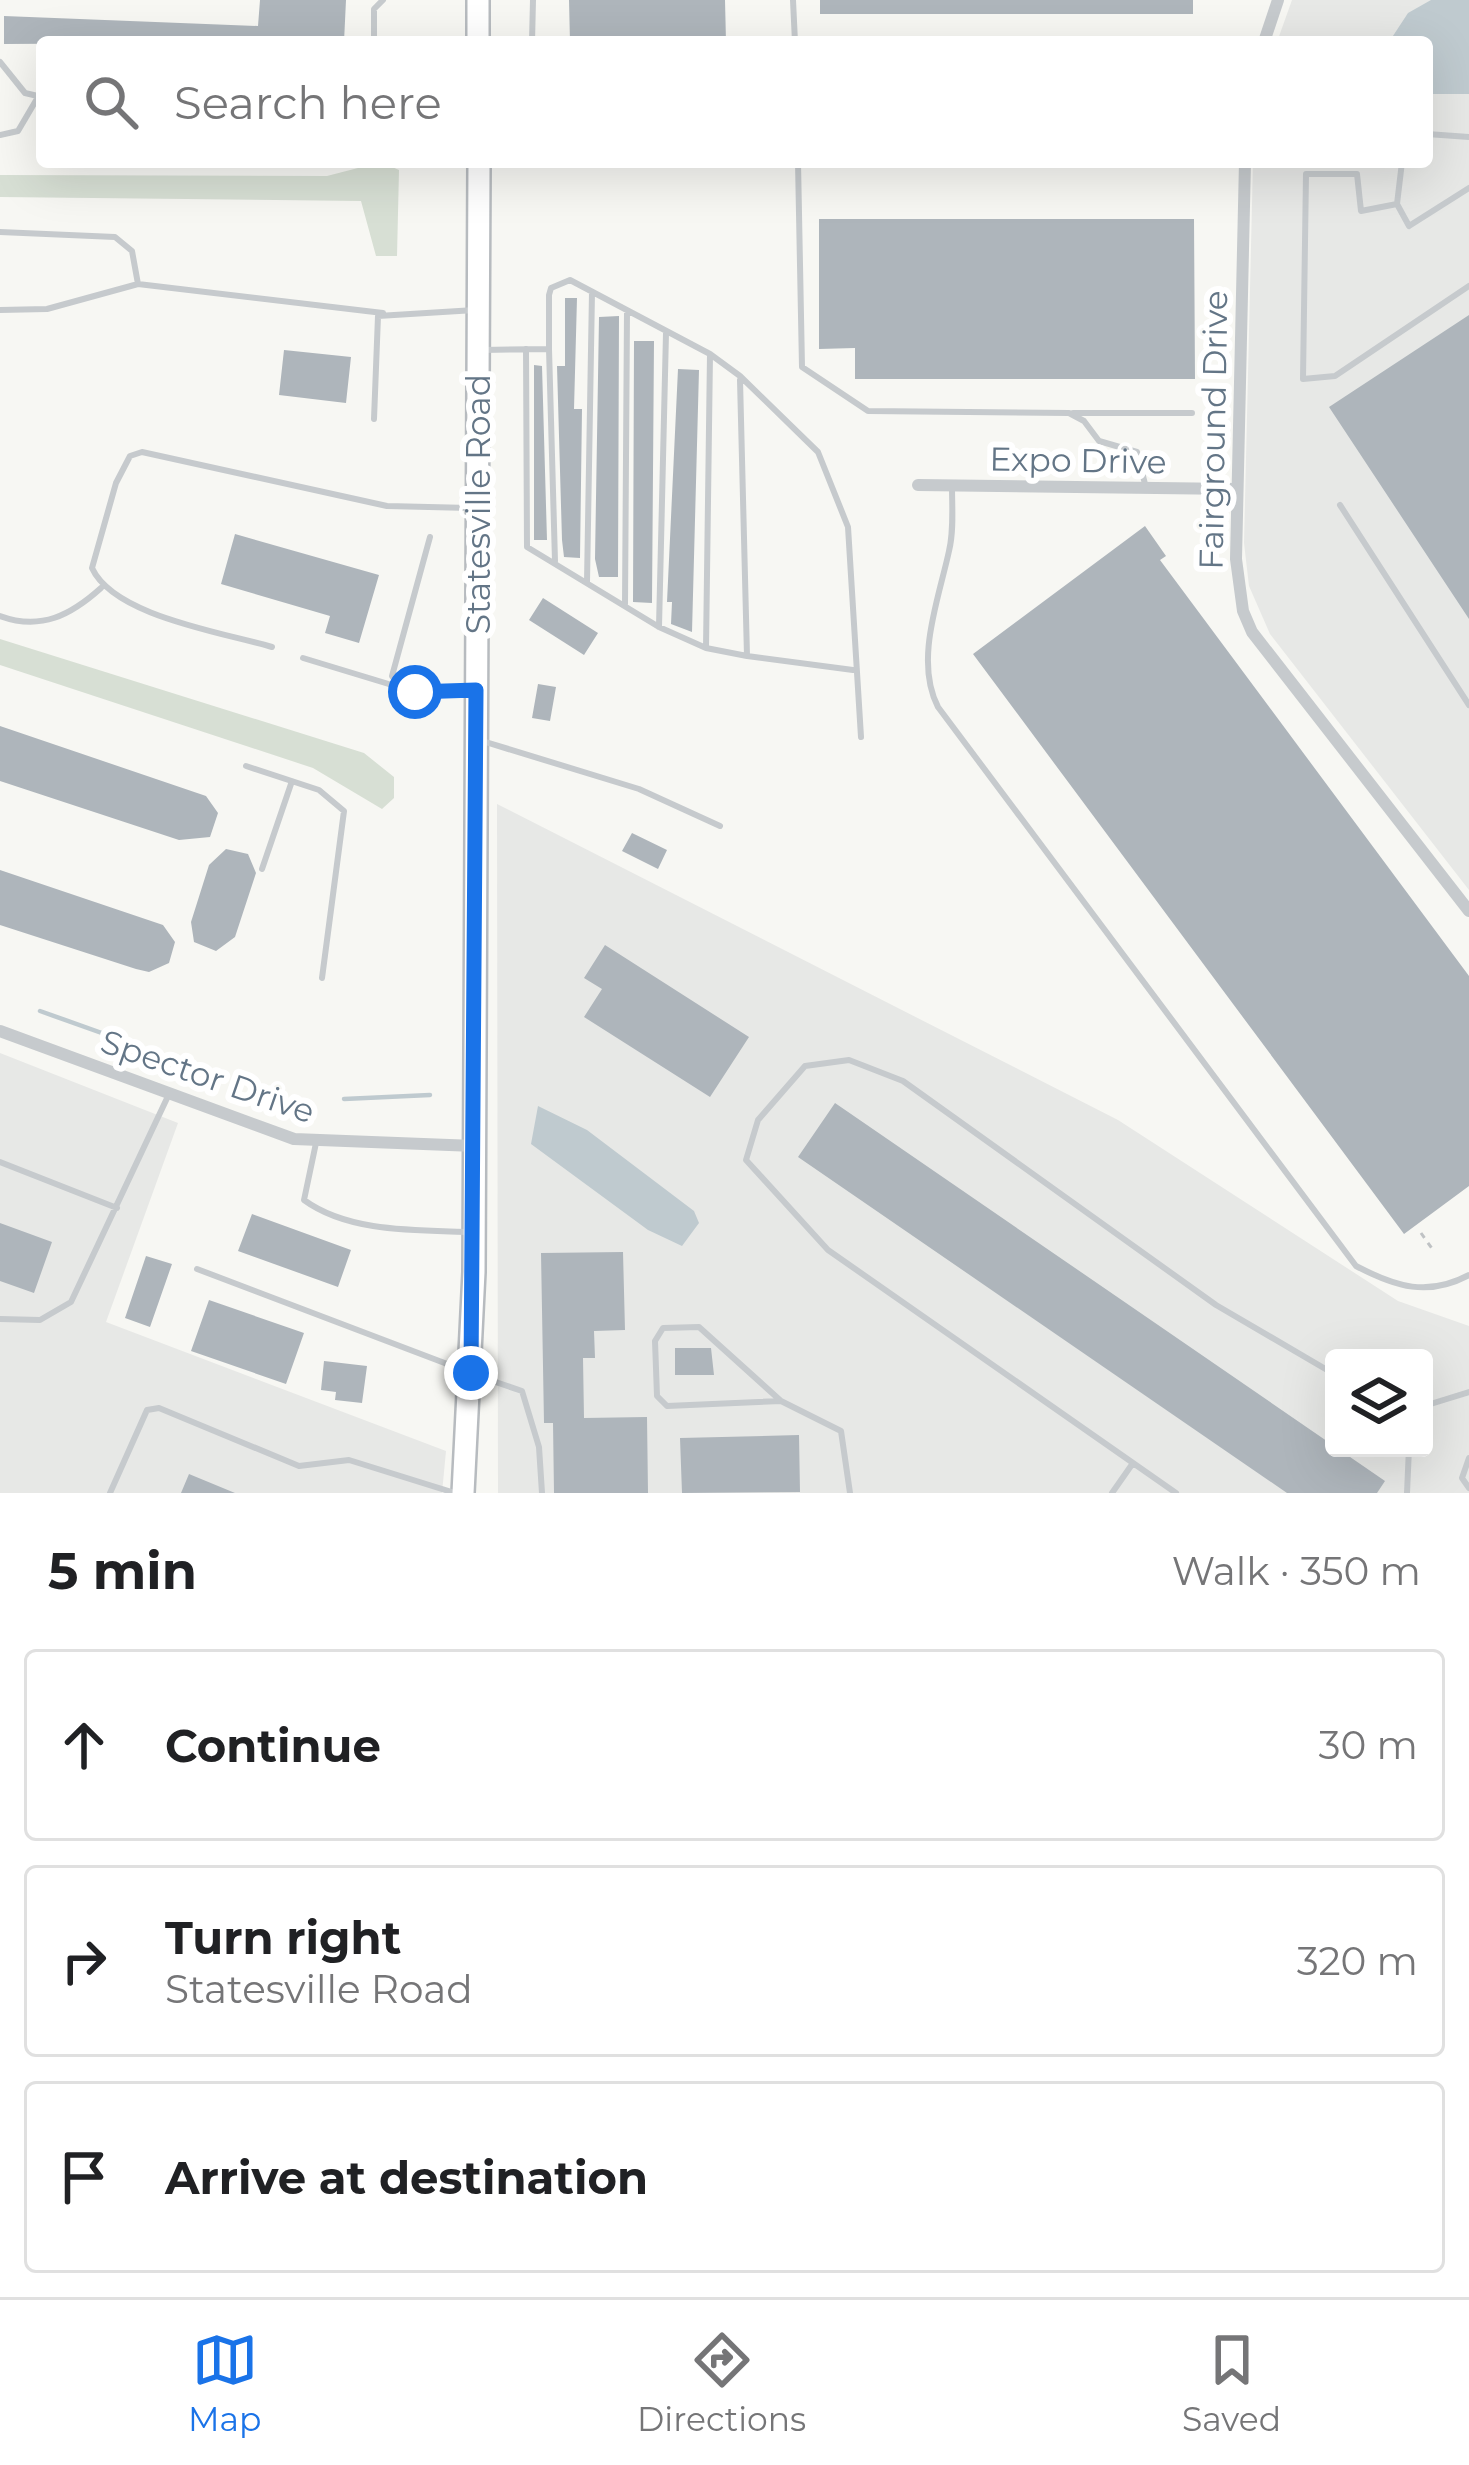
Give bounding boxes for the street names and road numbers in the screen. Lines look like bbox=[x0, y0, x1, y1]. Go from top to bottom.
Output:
street label: Fairground Drive bbox=[1191, 290, 1235, 570]
street label: Statesville Road bbox=[458, 374, 498, 634]
street label: Expo Drive bbox=[989, 438, 1167, 482]
street label: Spector Drive bbox=[96, 1021, 320, 1131]

